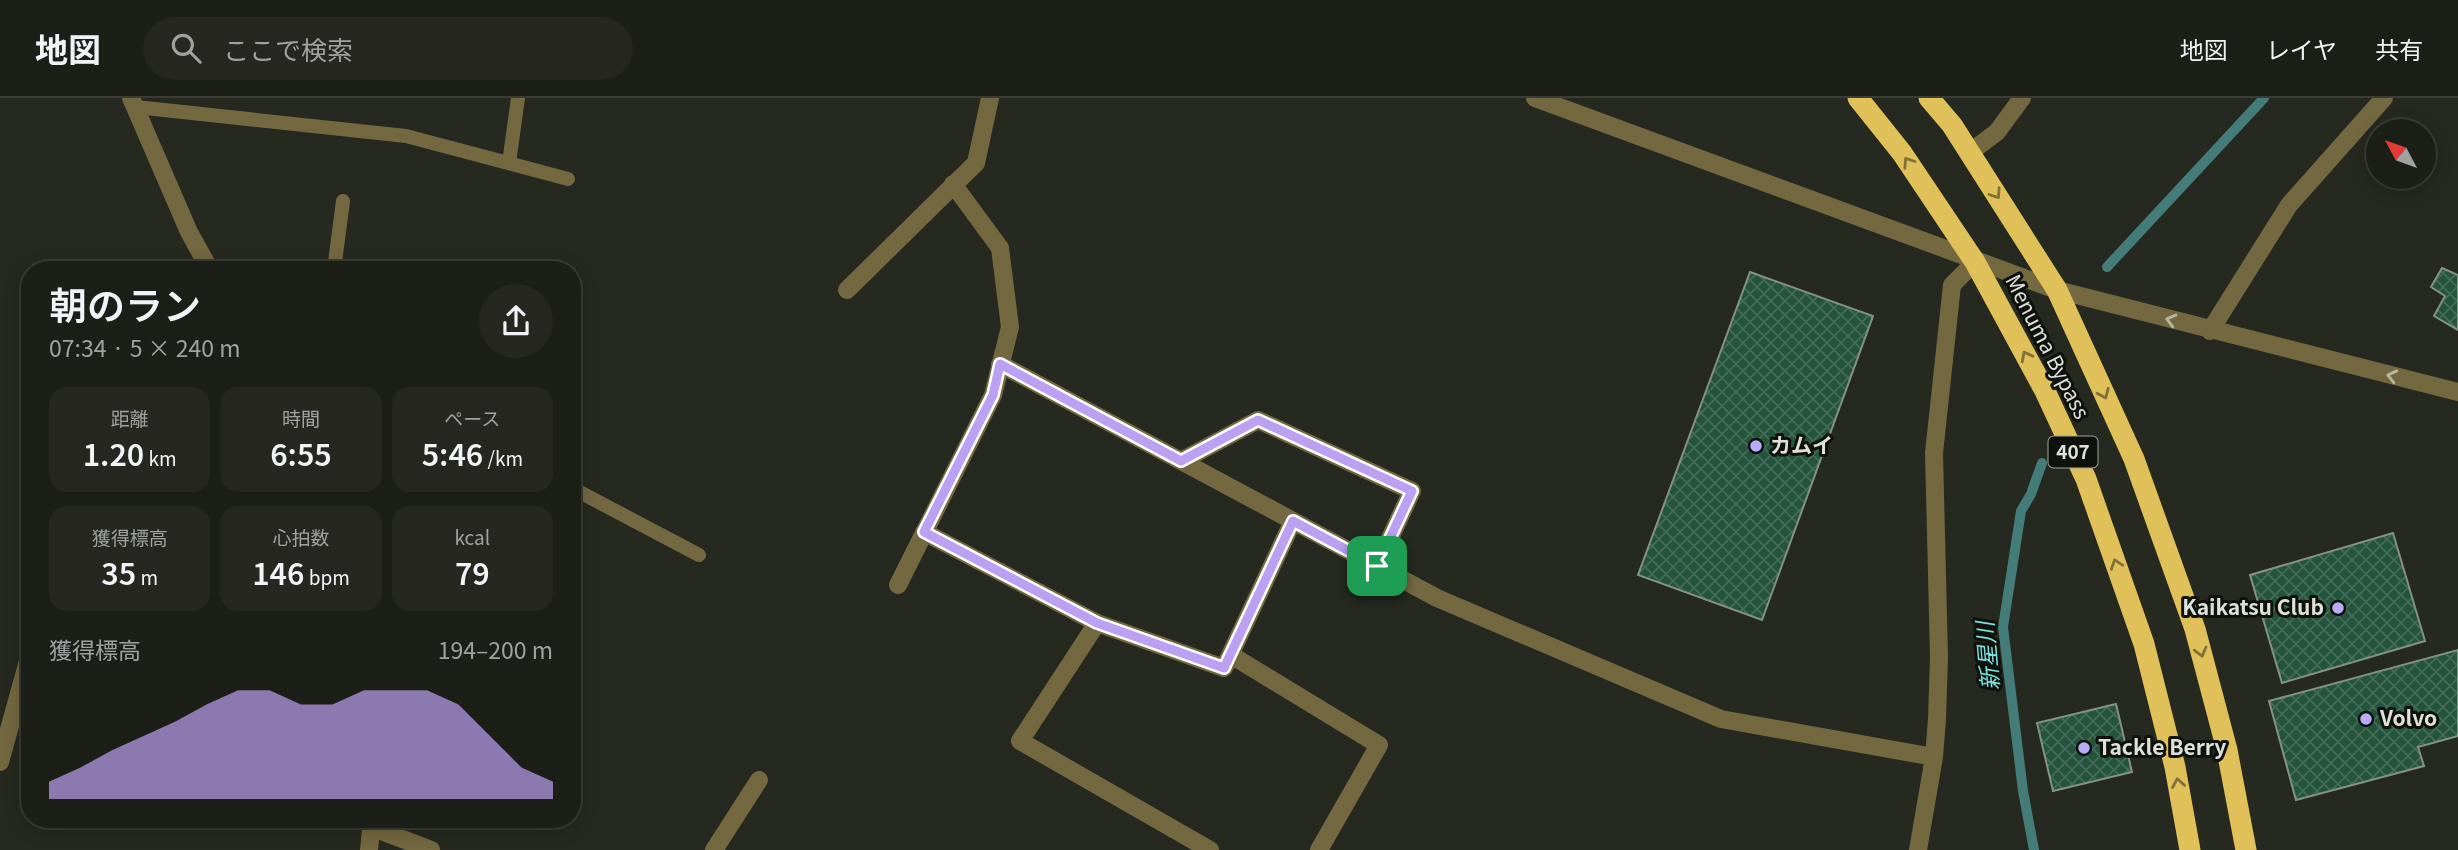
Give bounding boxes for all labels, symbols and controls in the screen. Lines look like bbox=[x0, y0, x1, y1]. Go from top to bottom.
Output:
search box bbox=[143, 17, 633, 80]
text: 地図 bbox=[35, 24, 101, 72]
icon: search bbox=[167, 29, 205, 67]
text: ここで検索 bbox=[223, 30, 353, 67]
text: 地図 bbox=[2180, 31, 2228, 66]
text: レイヤ bbox=[2266, 31, 2337, 66]
text: 共有 bbox=[2375, 31, 2423, 66]
north arrow bbox=[2366, 119, 2436, 189]
map controls bbox=[2366, 119, 2436, 189]
one-way arrow bbox=[1904, 157, 1916, 170]
one-way arrow bbox=[1988, 186, 2000, 199]
street label: Menuma Bypass bbox=[1999, 269, 2098, 424]
text: 朝のラン bbox=[49, 276, 201, 331]
button: share bbox=[479, 284, 553, 358]
one-way arrow bbox=[2165, 314, 2177, 328]
text: 07:34 · 5 × 240 m bbox=[49, 330, 240, 364]
one-way arrow bbox=[2021, 351, 2034, 363]
one-way arrow bbox=[2386, 370, 2398, 384]
one-way arrow bbox=[2096, 387, 2110, 399]
text: 距離 bbox=[111, 404, 149, 431]
text: 時間 bbox=[282, 404, 320, 431]
text: ペース bbox=[444, 404, 500, 431]
place label: カムイ bbox=[1770, 429, 1833, 459]
text: 1.20 bbox=[83, 431, 144, 475]
text: 6:55 bbox=[270, 431, 332, 475]
text: 5:46 bbox=[422, 431, 483, 475]
road number: 407 bbox=[2048, 436, 2098, 468]
marker: カムイ bbox=[1748, 438, 1764, 454]
text: km bbox=[144, 444, 177, 471]
text: /km bbox=[483, 444, 523, 471]
text: 獲得標高 bbox=[92, 523, 168, 550]
text: 心拍数 bbox=[272, 523, 330, 550]
text: kcal bbox=[455, 523, 490, 550]
pin bbox=[1347, 536, 1407, 596]
icon: arrive bbox=[1358, 547, 1396, 585]
text: 35 bbox=[101, 550, 136, 594]
text: 146 bbox=[252, 550, 304, 594]
text: 79 bbox=[455, 550, 490, 594]
one-way arrow bbox=[2110, 559, 2124, 571]
text: m bbox=[136, 563, 158, 590]
text: bpm bbox=[304, 563, 350, 590]
place label: Kaikatsu Club bbox=[2182, 591, 2324, 621]
marker: Kaikatsu Club bbox=[2330, 600, 2346, 616]
water label: 新星川 bbox=[1966, 617, 2006, 692]
text: 獲得標高 bbox=[49, 632, 141, 666]
text: 194–200 m bbox=[438, 632, 553, 666]
one-way arrow bbox=[2193, 646, 2207, 658]
place label: Volvo bbox=[2379, 702, 2437, 732]
marker: Volvo bbox=[2358, 711, 2374, 727]
place label: Tackle Berry bbox=[2098, 731, 2226, 761]
marker: Tackle Berry bbox=[2076, 740, 2092, 756]
one-way arrow bbox=[2171, 777, 2186, 789]

